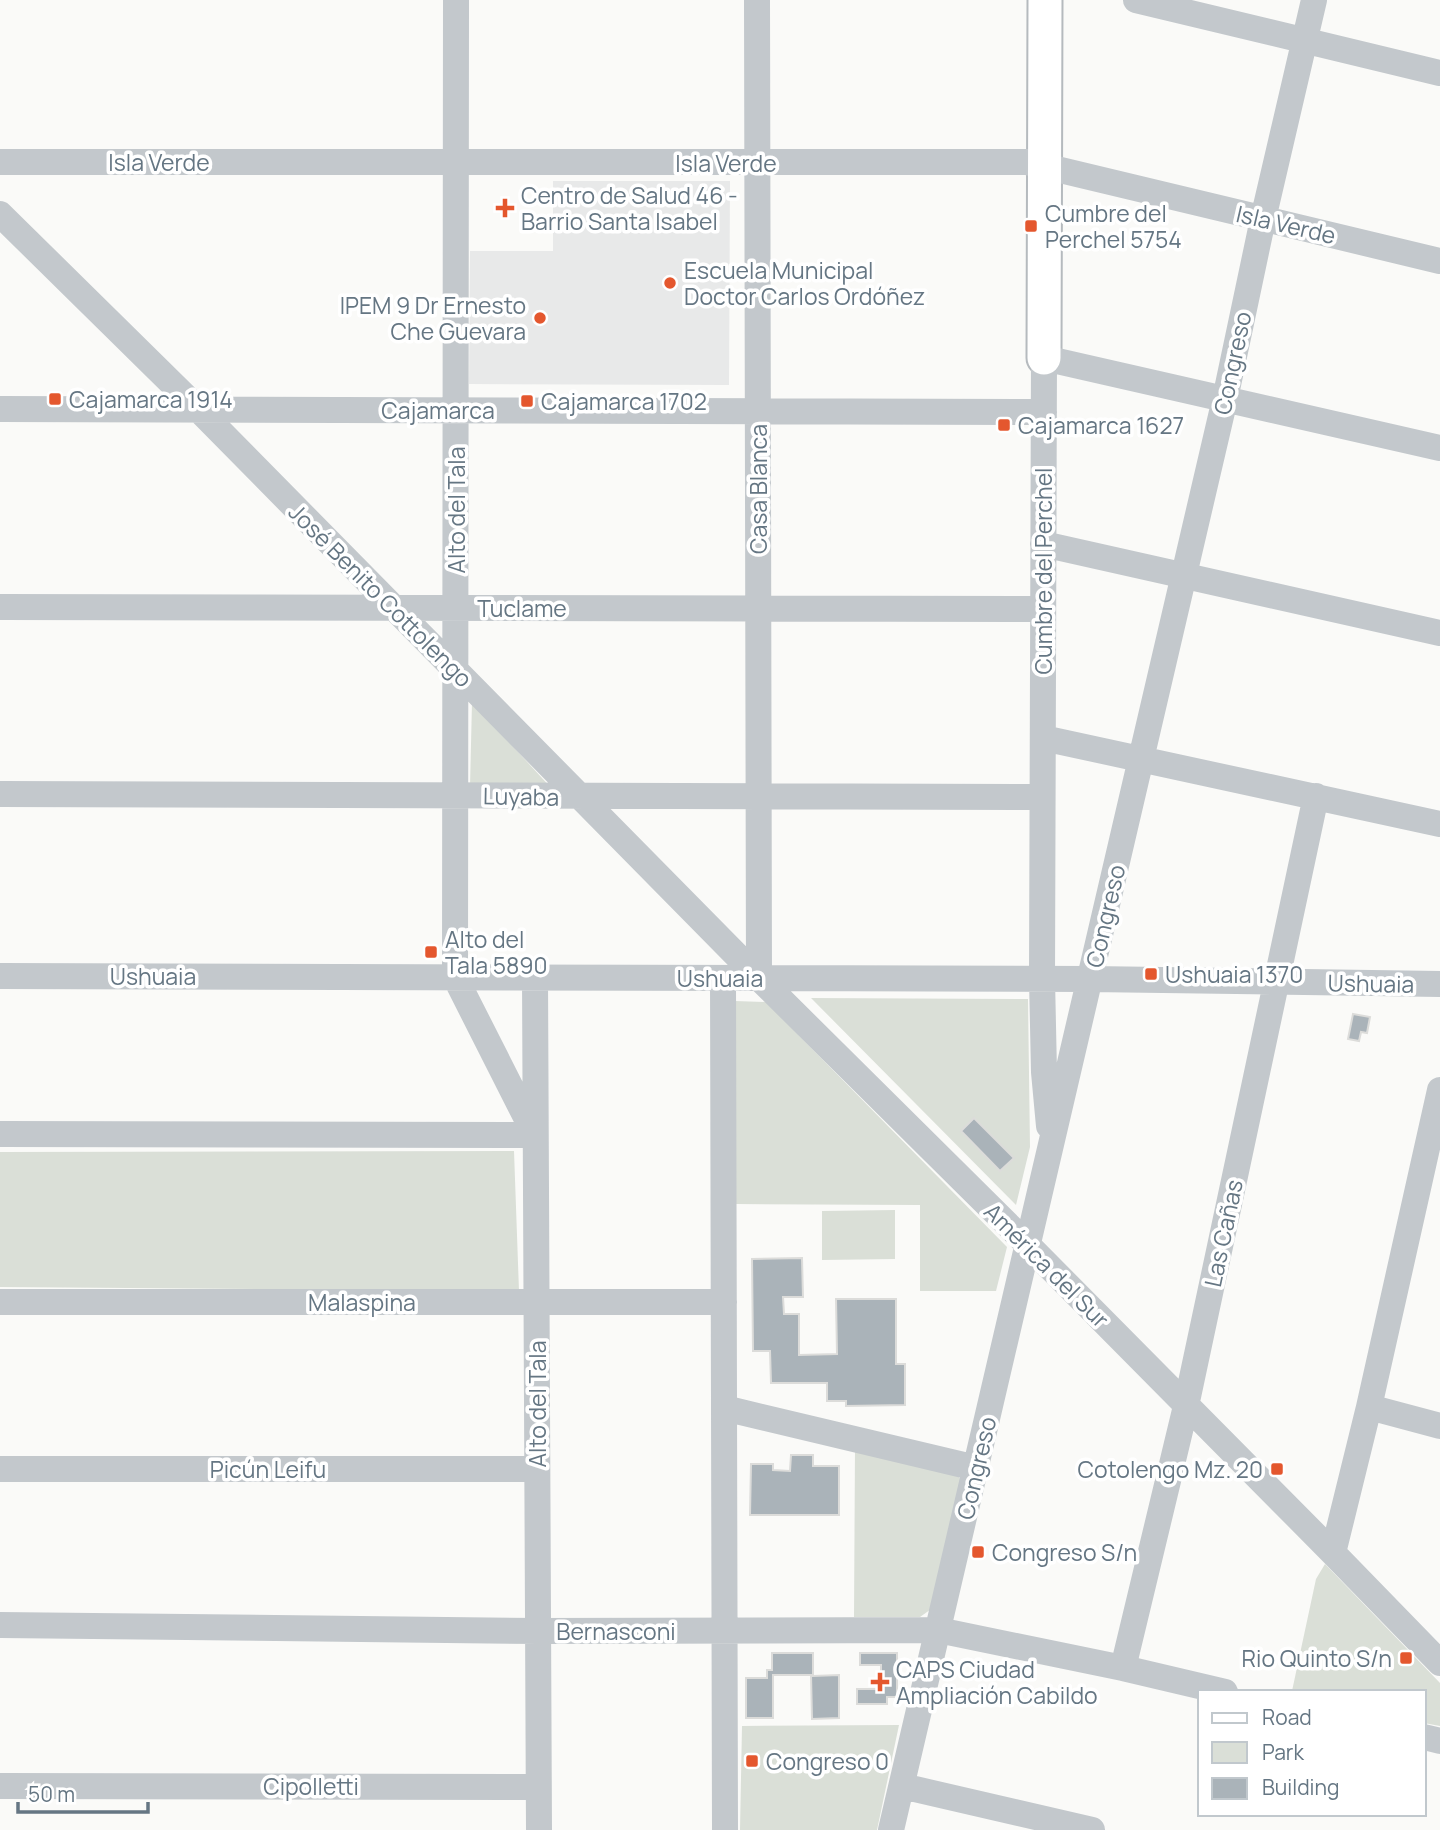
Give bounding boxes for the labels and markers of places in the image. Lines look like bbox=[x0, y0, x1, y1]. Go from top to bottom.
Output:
place label: Centro de Salud 46 - Barrio Santa Isabel bbox=[521, 179, 738, 237]
place label: Cumbre del Perchel 5754 bbox=[1045, 197, 1182, 255]
marker: Centro de Salud 46 - Barrio Santa Isabel bbox=[495, 198, 515, 218]
marker: Cumbre del Perchel 5754 bbox=[1023, 218, 1039, 234]
place label: Escuela Municipal Doctor Carlos Ordóñez bbox=[684, 254, 925, 312]
marker: Escuela Municipal Doctor Carlos Ordóñez bbox=[662, 275, 678, 291]
place label: IPEM 9 Dr Ernesto Che Guevara bbox=[340, 289, 526, 347]
marker: IPEM 9 Dr Ernesto Che Guevara bbox=[532, 310, 548, 326]
place label: Cajamarca 1914 bbox=[69, 383, 233, 415]
place label: Cajamarca 1702 bbox=[541, 385, 707, 417]
marker: Cajamarca 1914 bbox=[47, 391, 63, 407]
marker: Cajamarca 1702 bbox=[519, 393, 535, 409]
place label: Cajamarca 1627 bbox=[1018, 409, 1184, 441]
marker: Cajamarca 1627 bbox=[996, 417, 1012, 433]
place label: Alto del Tala 5890 bbox=[445, 923, 548, 981]
marker: Alto del Tala 5890 bbox=[423, 944, 439, 960]
place label: Ushuaia 1370 bbox=[1165, 958, 1303, 990]
marker: Ushuaia 1370 bbox=[1143, 966, 1159, 982]
place label: Cotolengo Mz. 20 bbox=[1078, 1453, 1263, 1485]
marker: Cotolengo Mz. 20 bbox=[1269, 1461, 1285, 1477]
place label: Congreso S/n bbox=[992, 1536, 1137, 1568]
marker: Congreso S/n bbox=[970, 1544, 986, 1560]
place label: Rio Quinto S/n bbox=[1242, 1642, 1392, 1674]
marker: Rio Quinto S/n bbox=[1398, 1650, 1414, 1666]
place label: CAPS Ciudad Ampliación Cabildo bbox=[896, 1653, 1098, 1711]
marker: CAPS Ciudad Ampliación Cabildo bbox=[870, 1672, 890, 1692]
place label: Congreso 0 bbox=[766, 1745, 889, 1777]
marker: Congreso 0 bbox=[744, 1753, 760, 1769]

